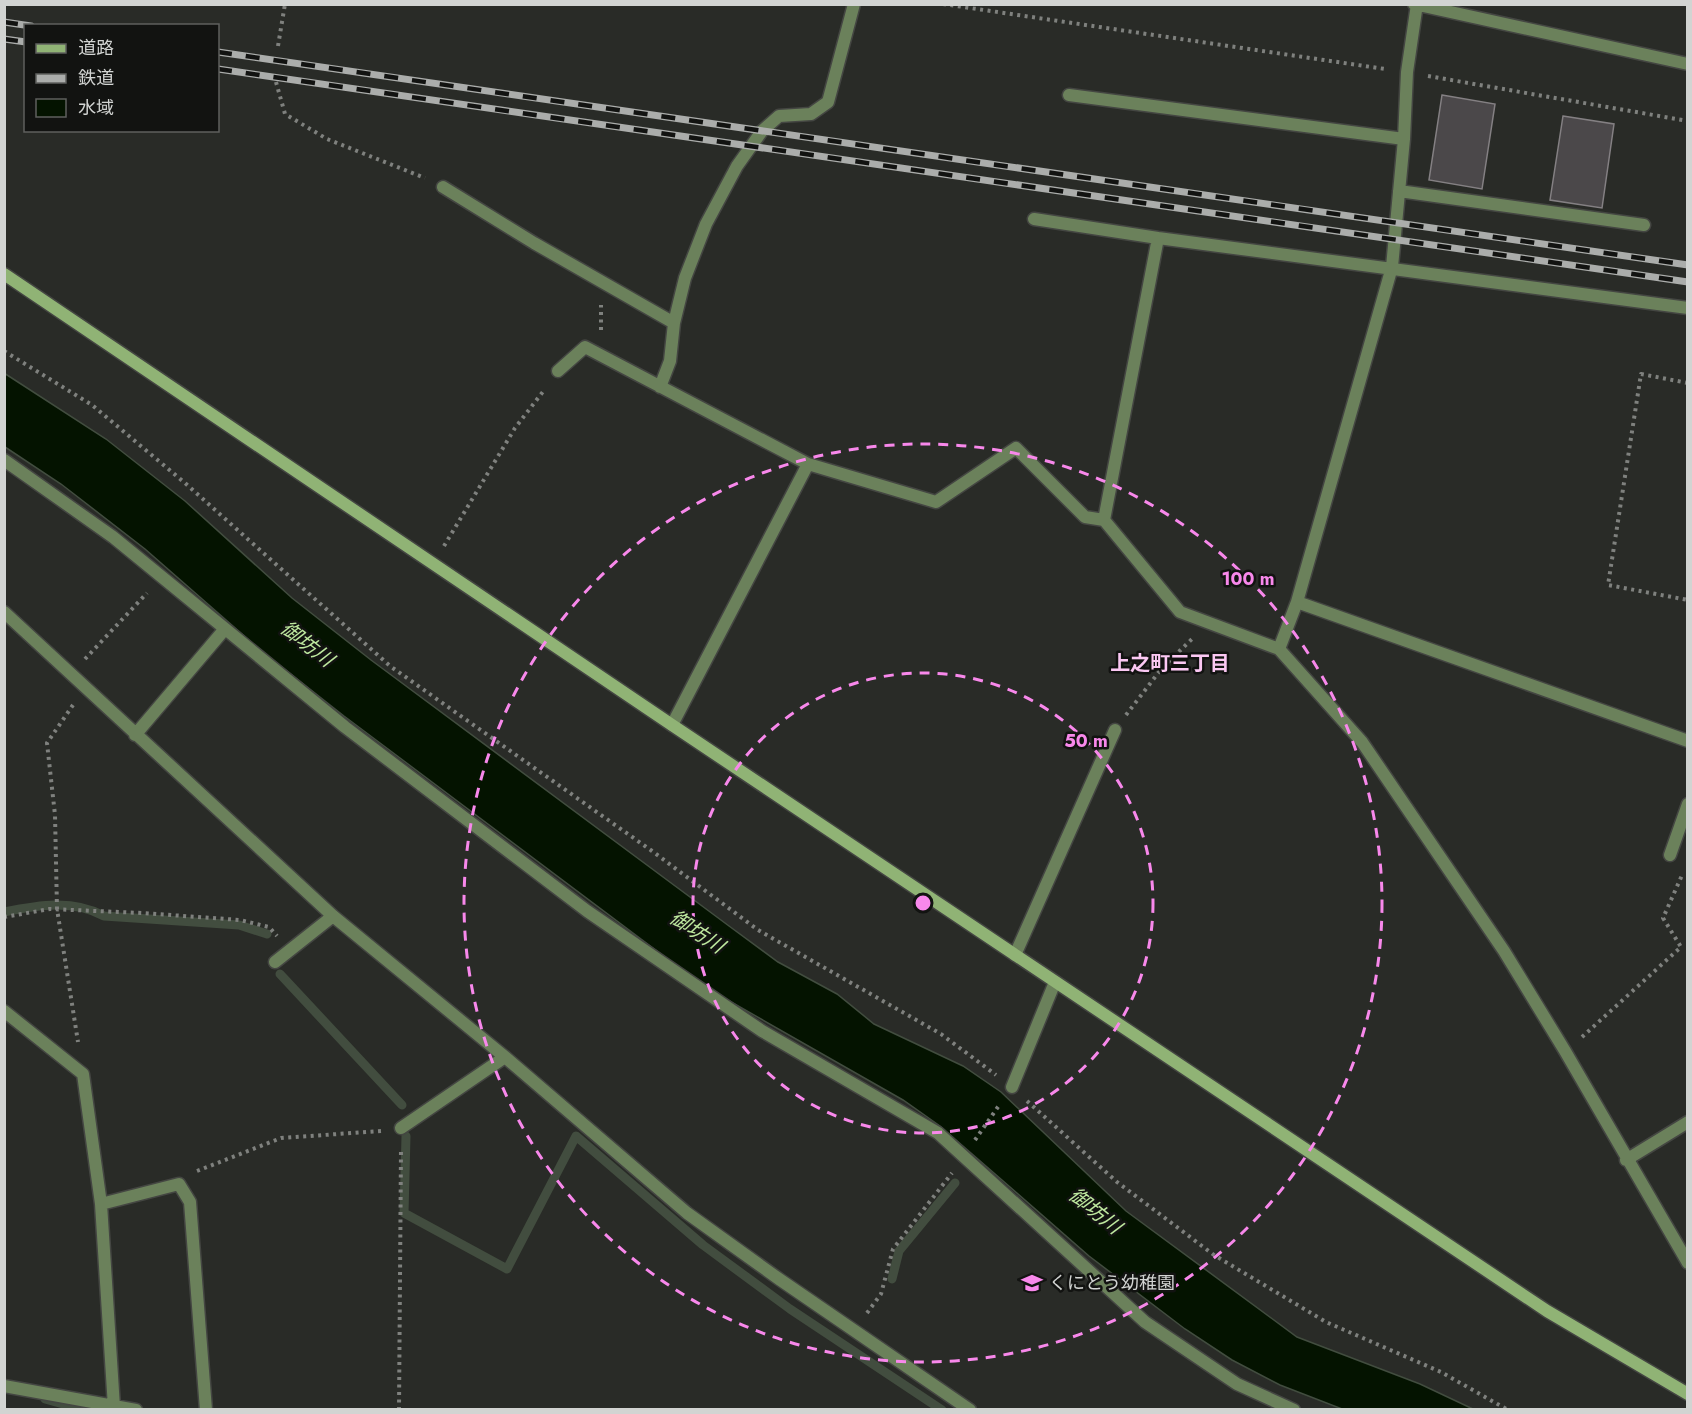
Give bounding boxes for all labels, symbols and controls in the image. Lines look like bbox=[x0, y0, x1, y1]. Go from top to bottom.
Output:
legend bbox=[24, 24, 219, 132]
text: 道路 bbox=[78, 35, 114, 61]
text: 鉄道 bbox=[78, 65, 114, 91]
text: 水域 bbox=[78, 95, 114, 121]
text: 100 m bbox=[1221, 566, 1275, 592]
water label: 御坊川 bbox=[274, 614, 341, 675]
district label: 上之町三丁目 bbox=[1110, 649, 1230, 678]
text: 50 m bbox=[1064, 728, 1108, 754]
centre of rings bbox=[913, 893, 933, 913]
water label: 御坊川 bbox=[664, 904, 732, 962]
water label: 御坊川 bbox=[1063, 1181, 1129, 1242]
place label: くにとう幼稚園 bbox=[1049, 1270, 1175, 1296]
school or university icon: くにとう幼稚園 bbox=[1020, 1271, 1044, 1295]

